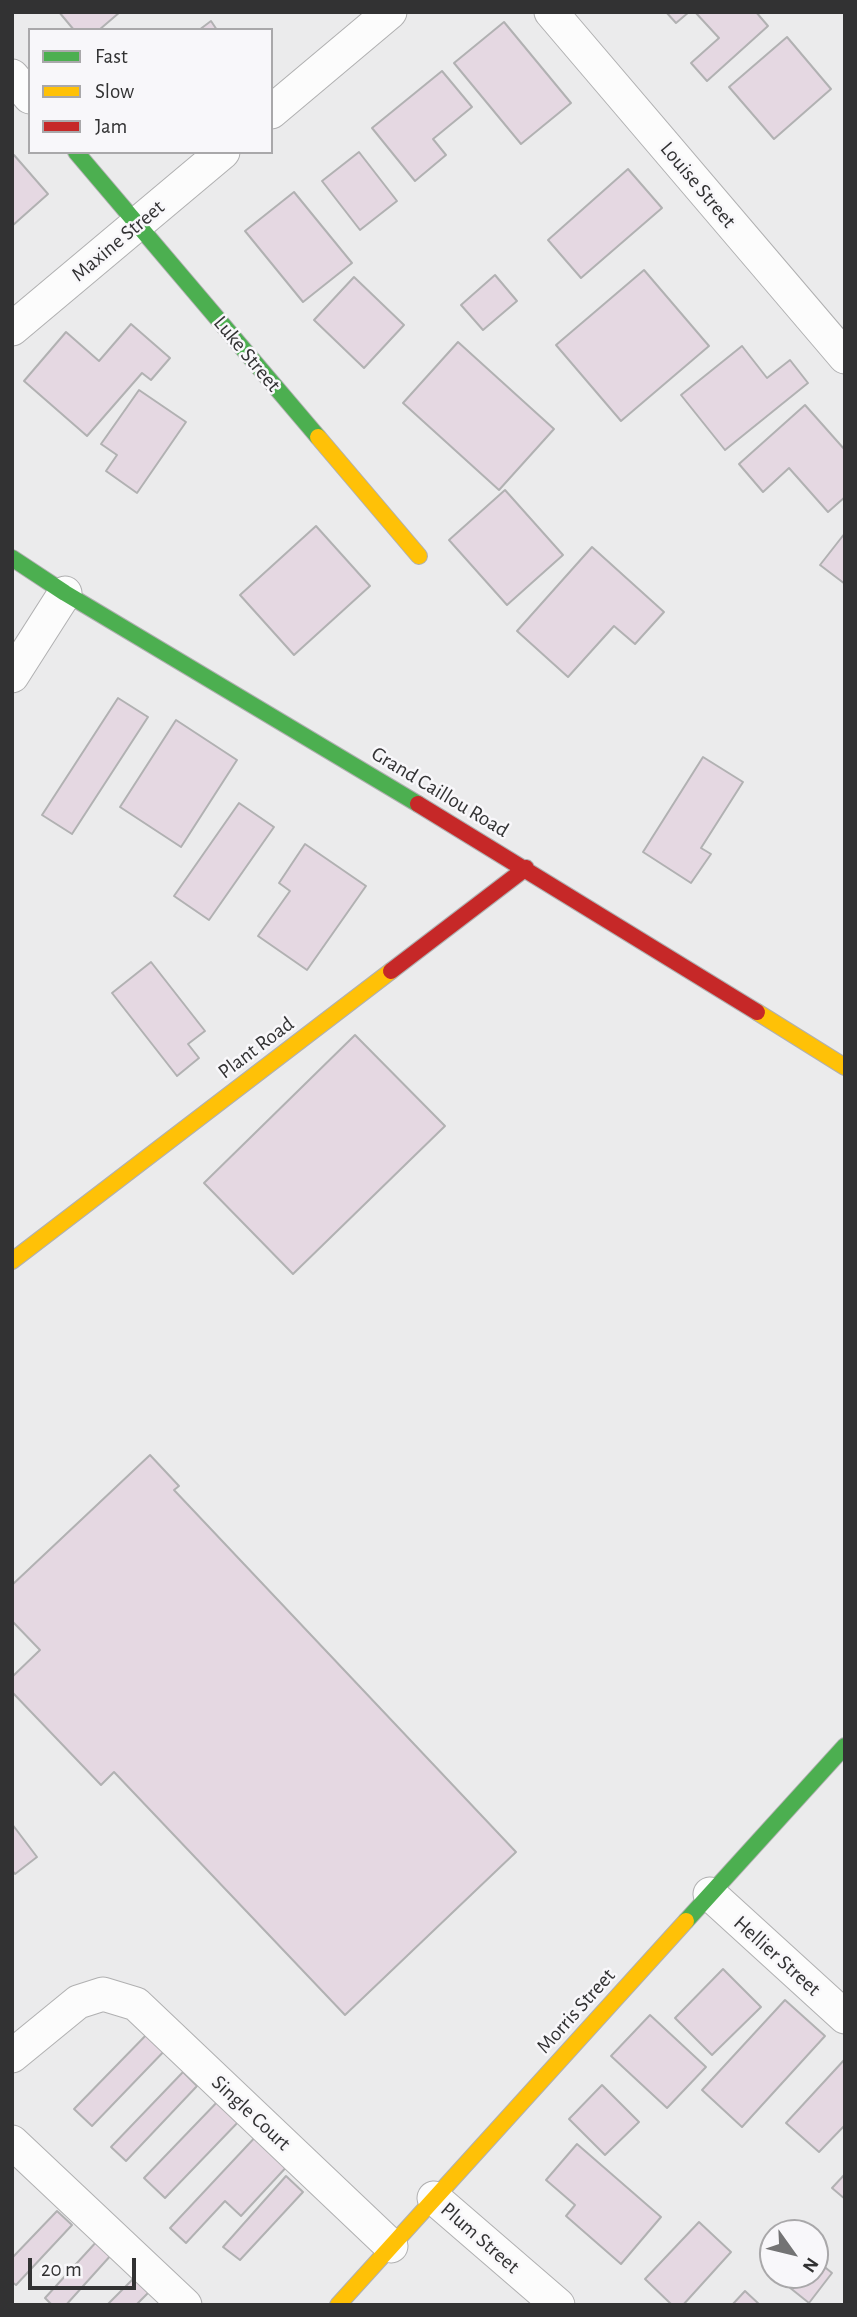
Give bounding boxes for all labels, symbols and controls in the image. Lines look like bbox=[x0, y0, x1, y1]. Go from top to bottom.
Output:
legend bbox=[28, 28, 273, 154]
text: Fast bbox=[95, 46, 128, 67]
text: Slow bbox=[95, 81, 134, 102]
text: Jam bbox=[95, 116, 127, 137]
street label: Louise Street bbox=[655, 137, 741, 233]
street label: Maxine Street bbox=[66, 195, 170, 287]
street label: Luke Street bbox=[208, 311, 286, 397]
street label: Grand Caillou Road bbox=[367, 741, 513, 843]
street label: Plant Road bbox=[213, 1011, 299, 1085]
street label: Hellier Street bbox=[728, 1910, 826, 2002]
street label: Morris Street bbox=[531, 1963, 621, 2059]
street label: Single Court bbox=[206, 2070, 296, 2156]
street label: Plum Street bbox=[435, 2197, 525, 2279]
north arrow bbox=[759, 2219, 829, 2289]
scale bar bbox=[32, 2244, 140, 2288]
text: N bbox=[799, 2254, 822, 2276]
text: 20 m bbox=[41, 2259, 82, 2280]

